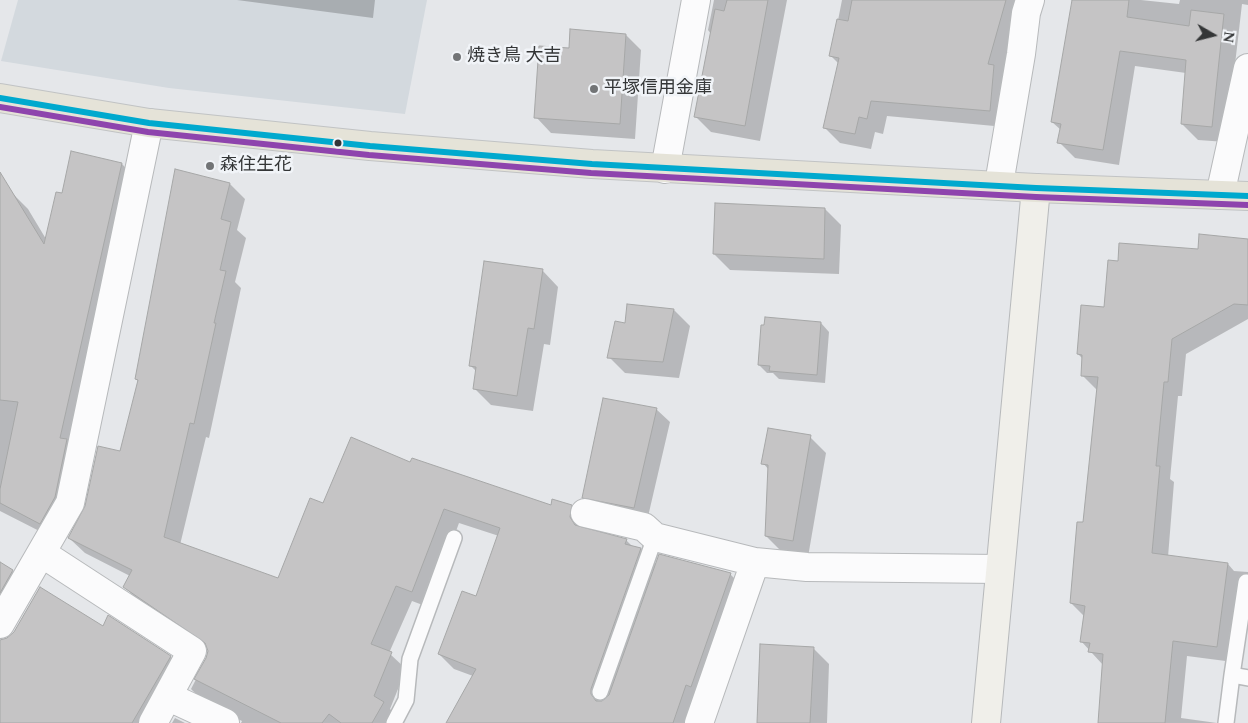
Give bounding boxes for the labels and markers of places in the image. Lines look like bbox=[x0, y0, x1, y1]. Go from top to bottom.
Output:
place label: 焼き鳥 大吉 bbox=[467, 46, 561, 68]
marker: 焼き鳥 大吉 bbox=[451, 51, 463, 63]
place label: 平塚信用金庫 bbox=[604, 78, 712, 100]
marker: 平塚信用金庫 bbox=[588, 83, 600, 95]
unlabelled marker bbox=[333, 138, 343, 148]
place label: 森住生花 bbox=[220, 155, 292, 177]
marker: 森住生花 bbox=[204, 160, 216, 172]

